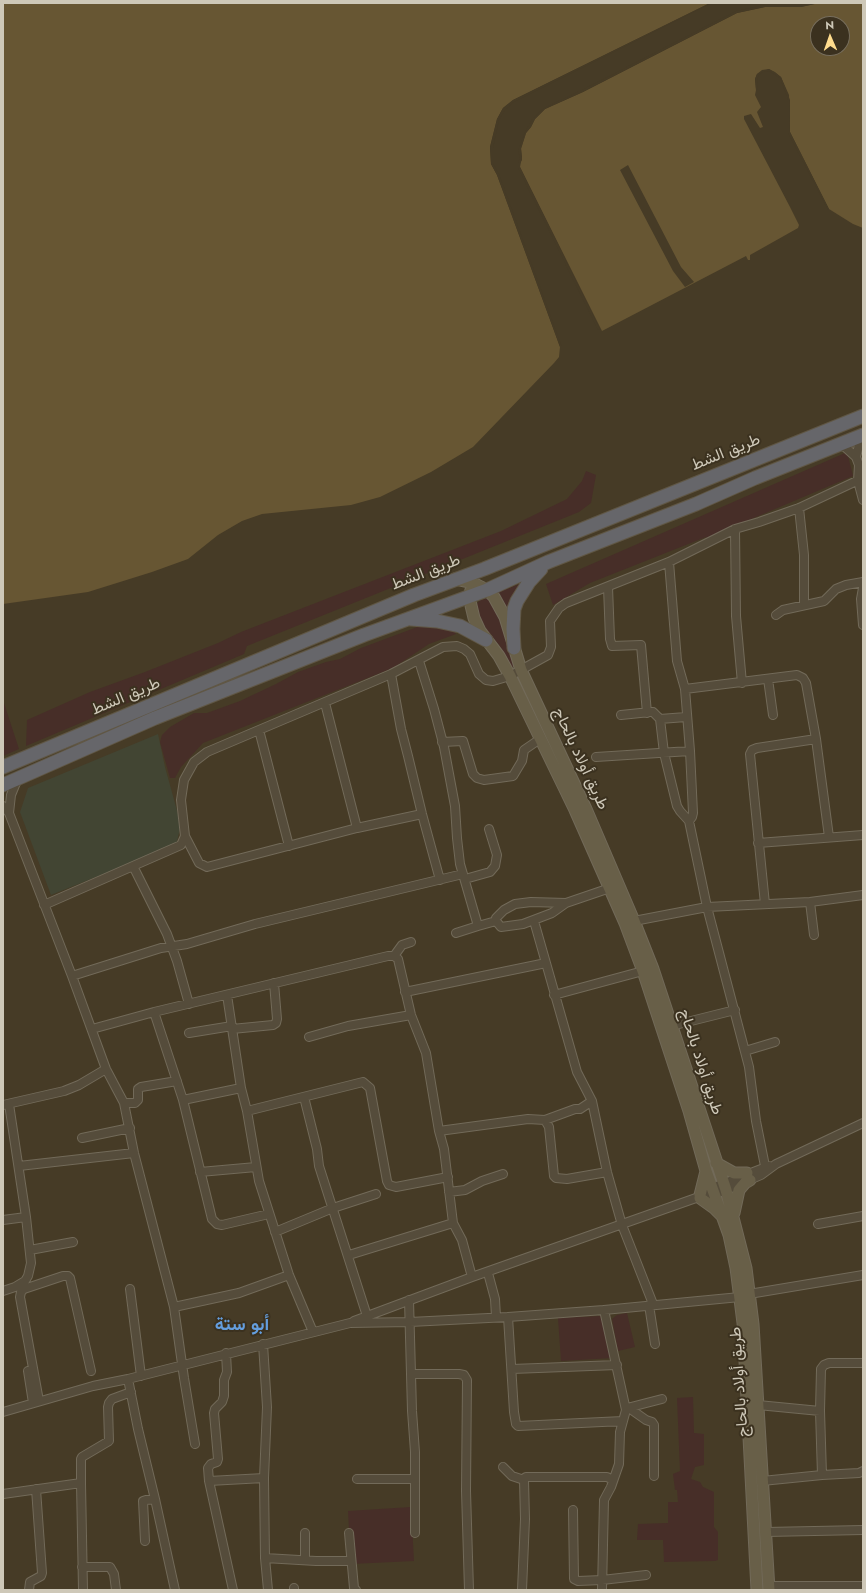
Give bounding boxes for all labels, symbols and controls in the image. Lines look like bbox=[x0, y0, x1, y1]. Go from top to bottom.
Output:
north arrow bbox=[810, 16, 850, 56]
text: N bbox=[825, 17, 834, 33]
street label: طريق الشط bbox=[689, 430, 763, 476]
street label: طريق الشط bbox=[389, 551, 463, 595]
street label: طريق الشط bbox=[89, 674, 163, 720]
street label: طريق أولاد بالحاج bbox=[548, 705, 612, 813]
street label: طريق أولاد بالحاج bbox=[674, 1007, 726, 1117]
district label: أبو ستة bbox=[215, 1315, 269, 1337]
street label: طريق أولاد بالحاج bbox=[727, 1326, 753, 1438]

